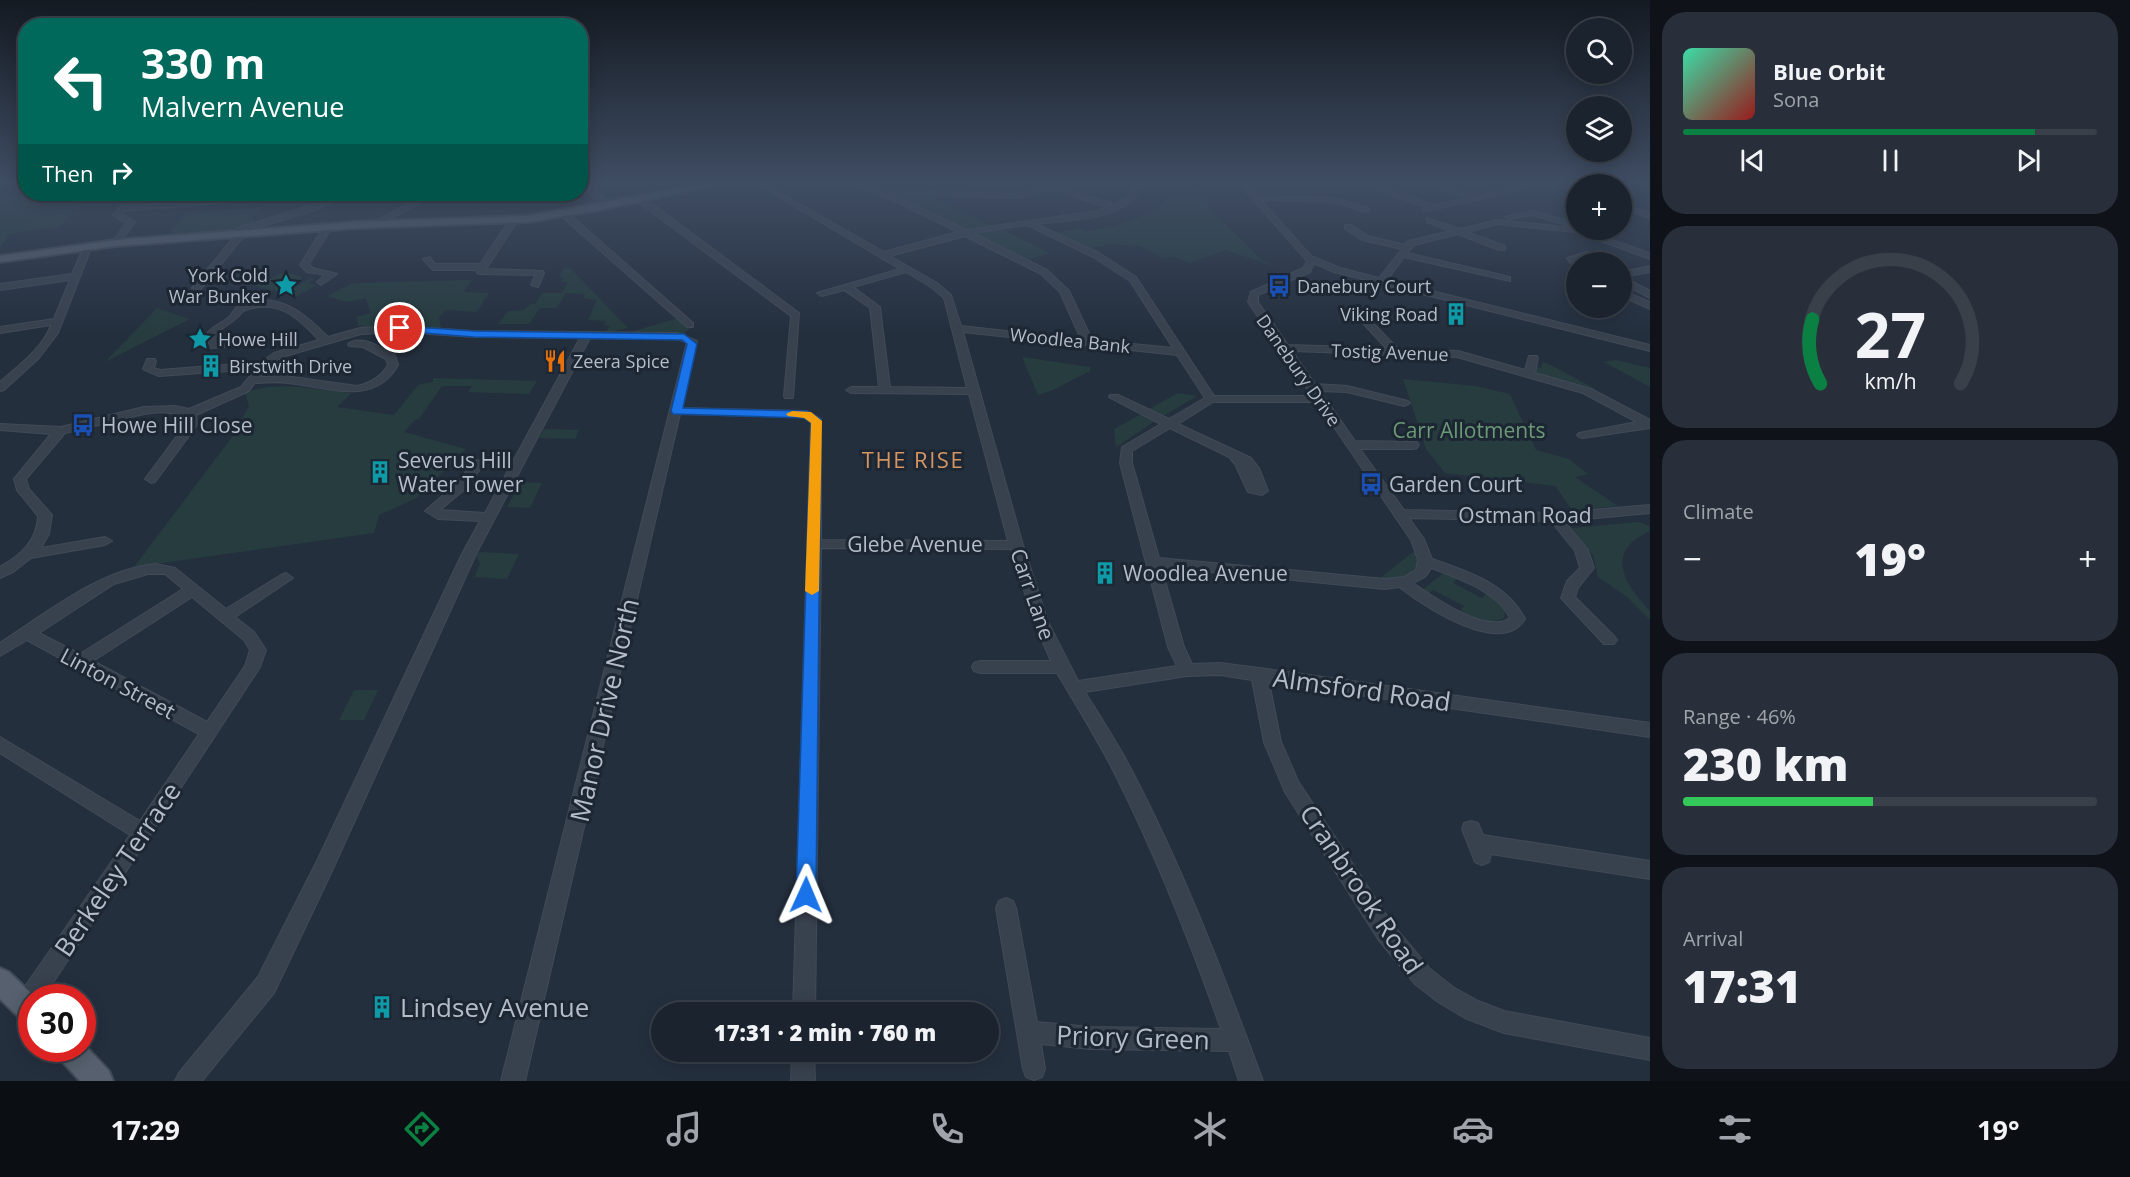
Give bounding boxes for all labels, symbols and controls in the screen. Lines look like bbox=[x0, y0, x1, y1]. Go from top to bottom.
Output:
map controls bbox=[1566, 18, 1632, 318]
button: search bbox=[1566, 18, 1632, 84]
text: 330 m bbox=[141, 34, 265, 91]
icon: left bbox=[42, 42, 120, 120]
text: Blue Orbit bbox=[1773, 56, 1885, 86]
text: Sona bbox=[1773, 86, 1819, 113]
text: Malvern Avenue bbox=[141, 88, 344, 125]
button: layers bbox=[1566, 96, 1632, 162]
icon: previous bbox=[1736, 144, 1769, 177]
icon: pause bbox=[1874, 144, 1907, 177]
icon: next bbox=[2012, 144, 2045, 177]
icon: right bbox=[105, 156, 138, 189]
text: Then bbox=[42, 158, 93, 188]
button: + bbox=[1566, 174, 1632, 240]
button: − bbox=[1566, 252, 1632, 318]
place label: York Cold War Bunker bbox=[169, 263, 269, 308]
place icon: York Cold War Bunker bbox=[273, 272, 299, 298]
bus stop icon: Danebury Court bbox=[1266, 273, 1292, 299]
place label: Danebury Court bbox=[1297, 274, 1431, 298]
text: 27 bbox=[1854, 291, 1926, 376]
building icon: Viking Road bbox=[1443, 301, 1469, 327]
pin bbox=[374, 302, 425, 353]
place label: Viking Road bbox=[1340, 302, 1438, 326]
street label: Danebury Drive bbox=[1251, 309, 1347, 431]
icon: arrive bbox=[383, 311, 416, 344]
street label: Woodlea Bank bbox=[1009, 322, 1132, 358]
place icon: Howe Hill bbox=[187, 326, 213, 352]
place label: Howe Hill bbox=[218, 327, 298, 351]
street label: Tostig Avenue bbox=[1331, 338, 1449, 366]
restaurant icon: Zeera Spice bbox=[542, 348, 568, 374]
place label: Zeera Spice bbox=[573, 349, 670, 373]
building icon: Birstwith Drive bbox=[198, 353, 224, 379]
place label: Birstwith Drive bbox=[229, 354, 352, 378]
text: km/h bbox=[1864, 366, 1916, 395]
place label: Howe Hill Close bbox=[101, 411, 252, 439]
bus stop icon: Howe Hill Close bbox=[70, 412, 96, 438]
park label: Carr Allotments bbox=[1392, 416, 1546, 444]
district label: THE RISE bbox=[862, 444, 964, 474]
place label: Severus Hill Water Tower bbox=[398, 446, 524, 498]
building icon: Severus Hill Water Tower bbox=[367, 459, 393, 485]
place label: Garden Court bbox=[1389, 470, 1522, 498]
bus stop icon: Garden Court bbox=[1358, 471, 1384, 497]
text: Climate bbox=[1683, 498, 1754, 525]
street label: Ostman Road bbox=[1458, 501, 1592, 529]
text: 19° bbox=[1854, 528, 1926, 589]
street label: Glebe Avenue bbox=[847, 530, 983, 558]
text: − bbox=[1683, 536, 1702, 581]
text: + bbox=[2078, 536, 2097, 581]
street label: Carr Lane bbox=[1004, 545, 1062, 643]
place label: Woodlea Avenue bbox=[1123, 559, 1288, 587]
building icon: Woodlea Avenue bbox=[1092, 560, 1118, 586]
street label: Manor Drive North bbox=[561, 595, 647, 825]
street label: Linton Street bbox=[56, 641, 180, 725]
street label: Almsford Road bbox=[1271, 659, 1453, 719]
text: Range · 46% bbox=[1683, 703, 1796, 730]
text: 230 km bbox=[1683, 733, 1848, 794]
street label: Berkeley Terrace bbox=[45, 775, 189, 963]
street label: Cranbrook Road bbox=[1292, 797, 1432, 981]
position arrow bbox=[774, 863, 838, 927]
text: Arrival bbox=[1683, 925, 1743, 952]
text: 17:31 bbox=[1683, 955, 1801, 1016]
speed limit sign: 30 bbox=[18, 984, 96, 1062]
place label: Lindsey Avenue bbox=[400, 989, 589, 1025]
building icon: Lindsey Avenue bbox=[369, 994, 395, 1020]
street label: Priory Green bbox=[1056, 1016, 1210, 1058]
text: 17:31 · 2 min · 760 m bbox=[714, 1017, 936, 1047]
icon: directions bbox=[401, 1108, 443, 1150]
icon: music bbox=[663, 1108, 705, 1150]
icon: phone bbox=[926, 1108, 968, 1150]
icon: climate bbox=[1189, 1108, 1231, 1150]
icon: car bbox=[1452, 1108, 1494, 1150]
icon: filters bbox=[1714, 1108, 1756, 1150]
text: 17:29 bbox=[110, 1111, 180, 1148]
text: 19° bbox=[1977, 1111, 2020, 1148]

